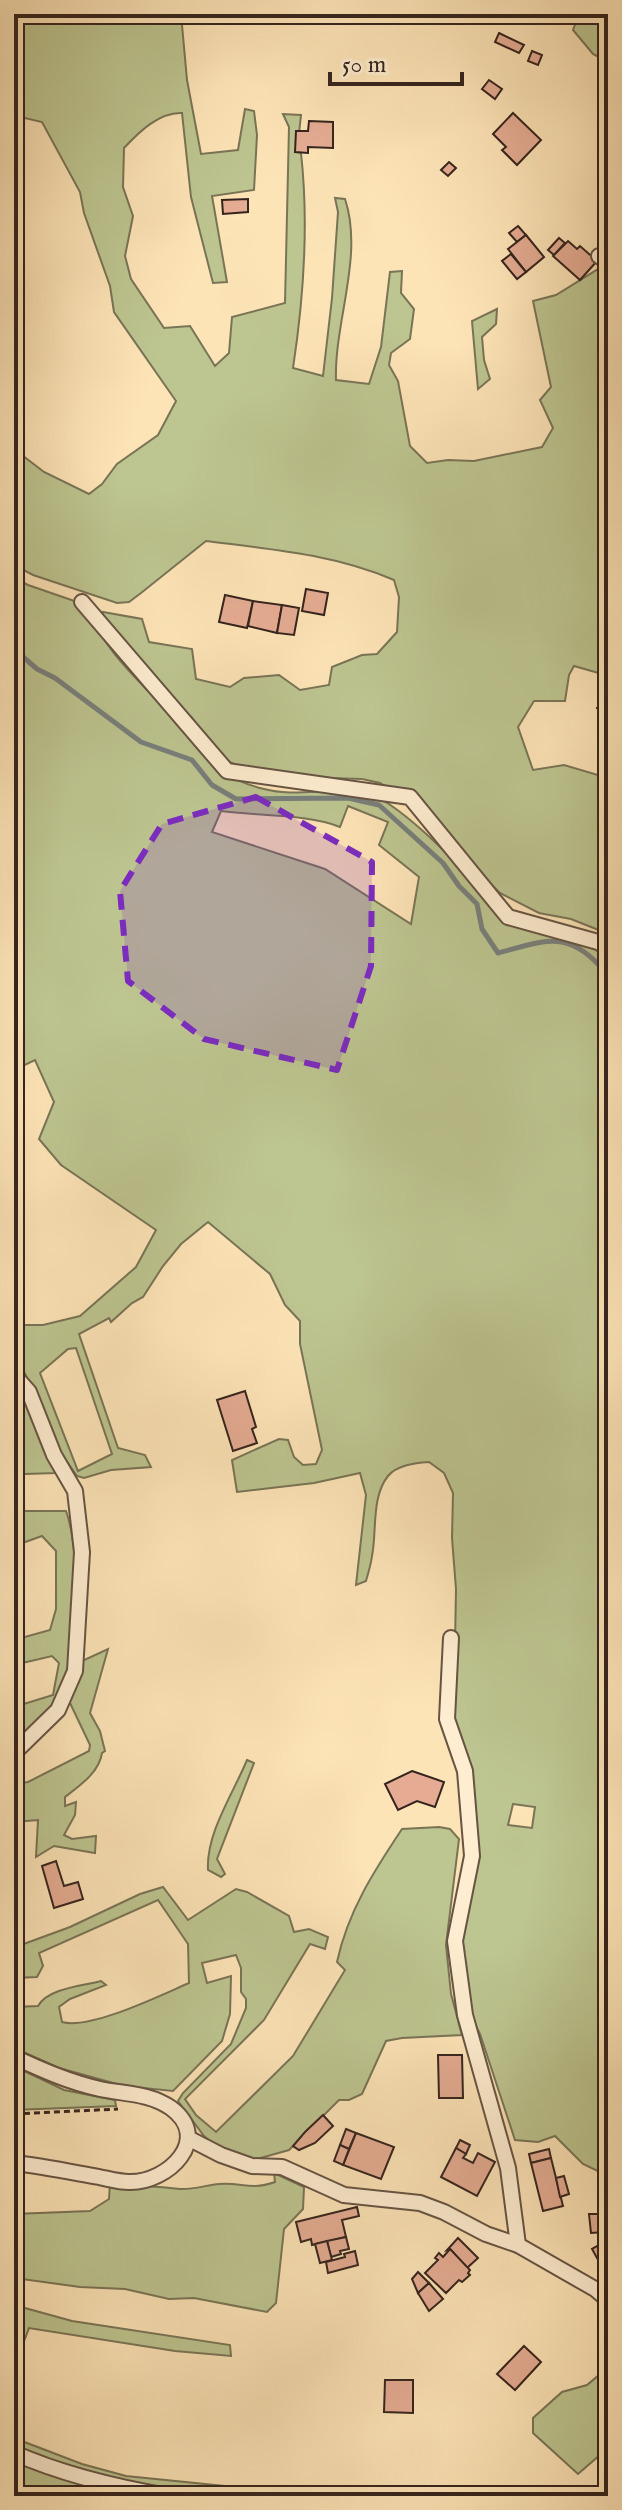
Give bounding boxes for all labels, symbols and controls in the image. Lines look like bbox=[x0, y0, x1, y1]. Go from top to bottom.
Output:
scale bar bbox=[330, 36, 462, 86]
text: 50 m bbox=[342, 50, 386, 81]

